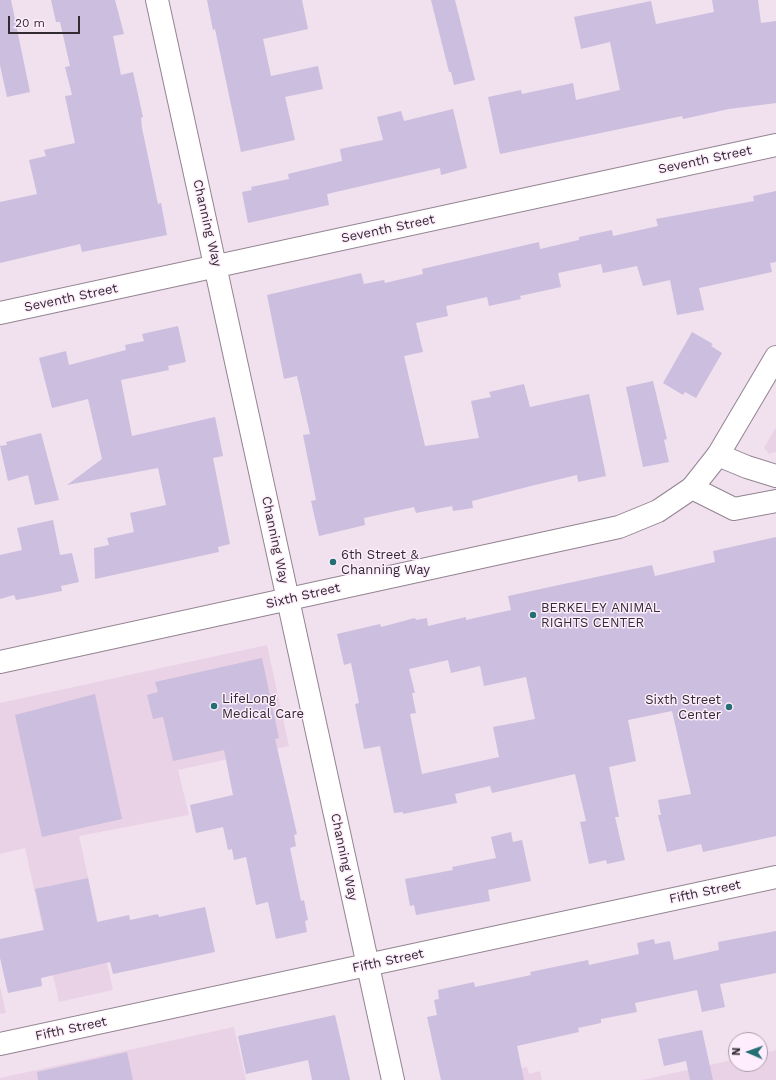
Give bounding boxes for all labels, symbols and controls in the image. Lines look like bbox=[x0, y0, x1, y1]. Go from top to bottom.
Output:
scale bar bbox=[10, 8, 82, 34]
text: 20 m bbox=[15, 16, 45, 30]
street label: Seventh Street bbox=[657, 143, 753, 177]
street label: Channing Way bbox=[189, 178, 225, 268]
street label: Seventh Street bbox=[340, 212, 436, 246]
street label: Seventh Street bbox=[23, 281, 119, 315]
street label: Channing Way bbox=[258, 495, 292, 585]
place label: 6th Street & Channing Way bbox=[341, 547, 430, 578]
marker: 6th Street & Channing Way bbox=[328, 557, 338, 567]
street label: Sixth Street bbox=[264, 580, 342, 612]
place label: BERKELEY ANIMAL RIGHTS CENTER bbox=[541, 600, 661, 631]
marker: BERKELEY ANIMAL RIGHTS CENTER bbox=[528, 610, 538, 620]
place label: LifeLong Medical Care bbox=[222, 691, 304, 722]
place label: Sixth Street Center bbox=[645, 692, 721, 723]
marker: LifeLong Medical Care bbox=[209, 701, 219, 711]
marker: Sixth Street Center bbox=[724, 702, 734, 712]
street label: Channing Way bbox=[327, 812, 361, 902]
street label: Fifth Street bbox=[668, 877, 742, 907]
street label: Fifth Street bbox=[351, 946, 425, 976]
street label: Fifth Street bbox=[34, 1014, 108, 1044]
north arrow bbox=[728, 1032, 768, 1072]
text: N bbox=[730, 1047, 743, 1056]

